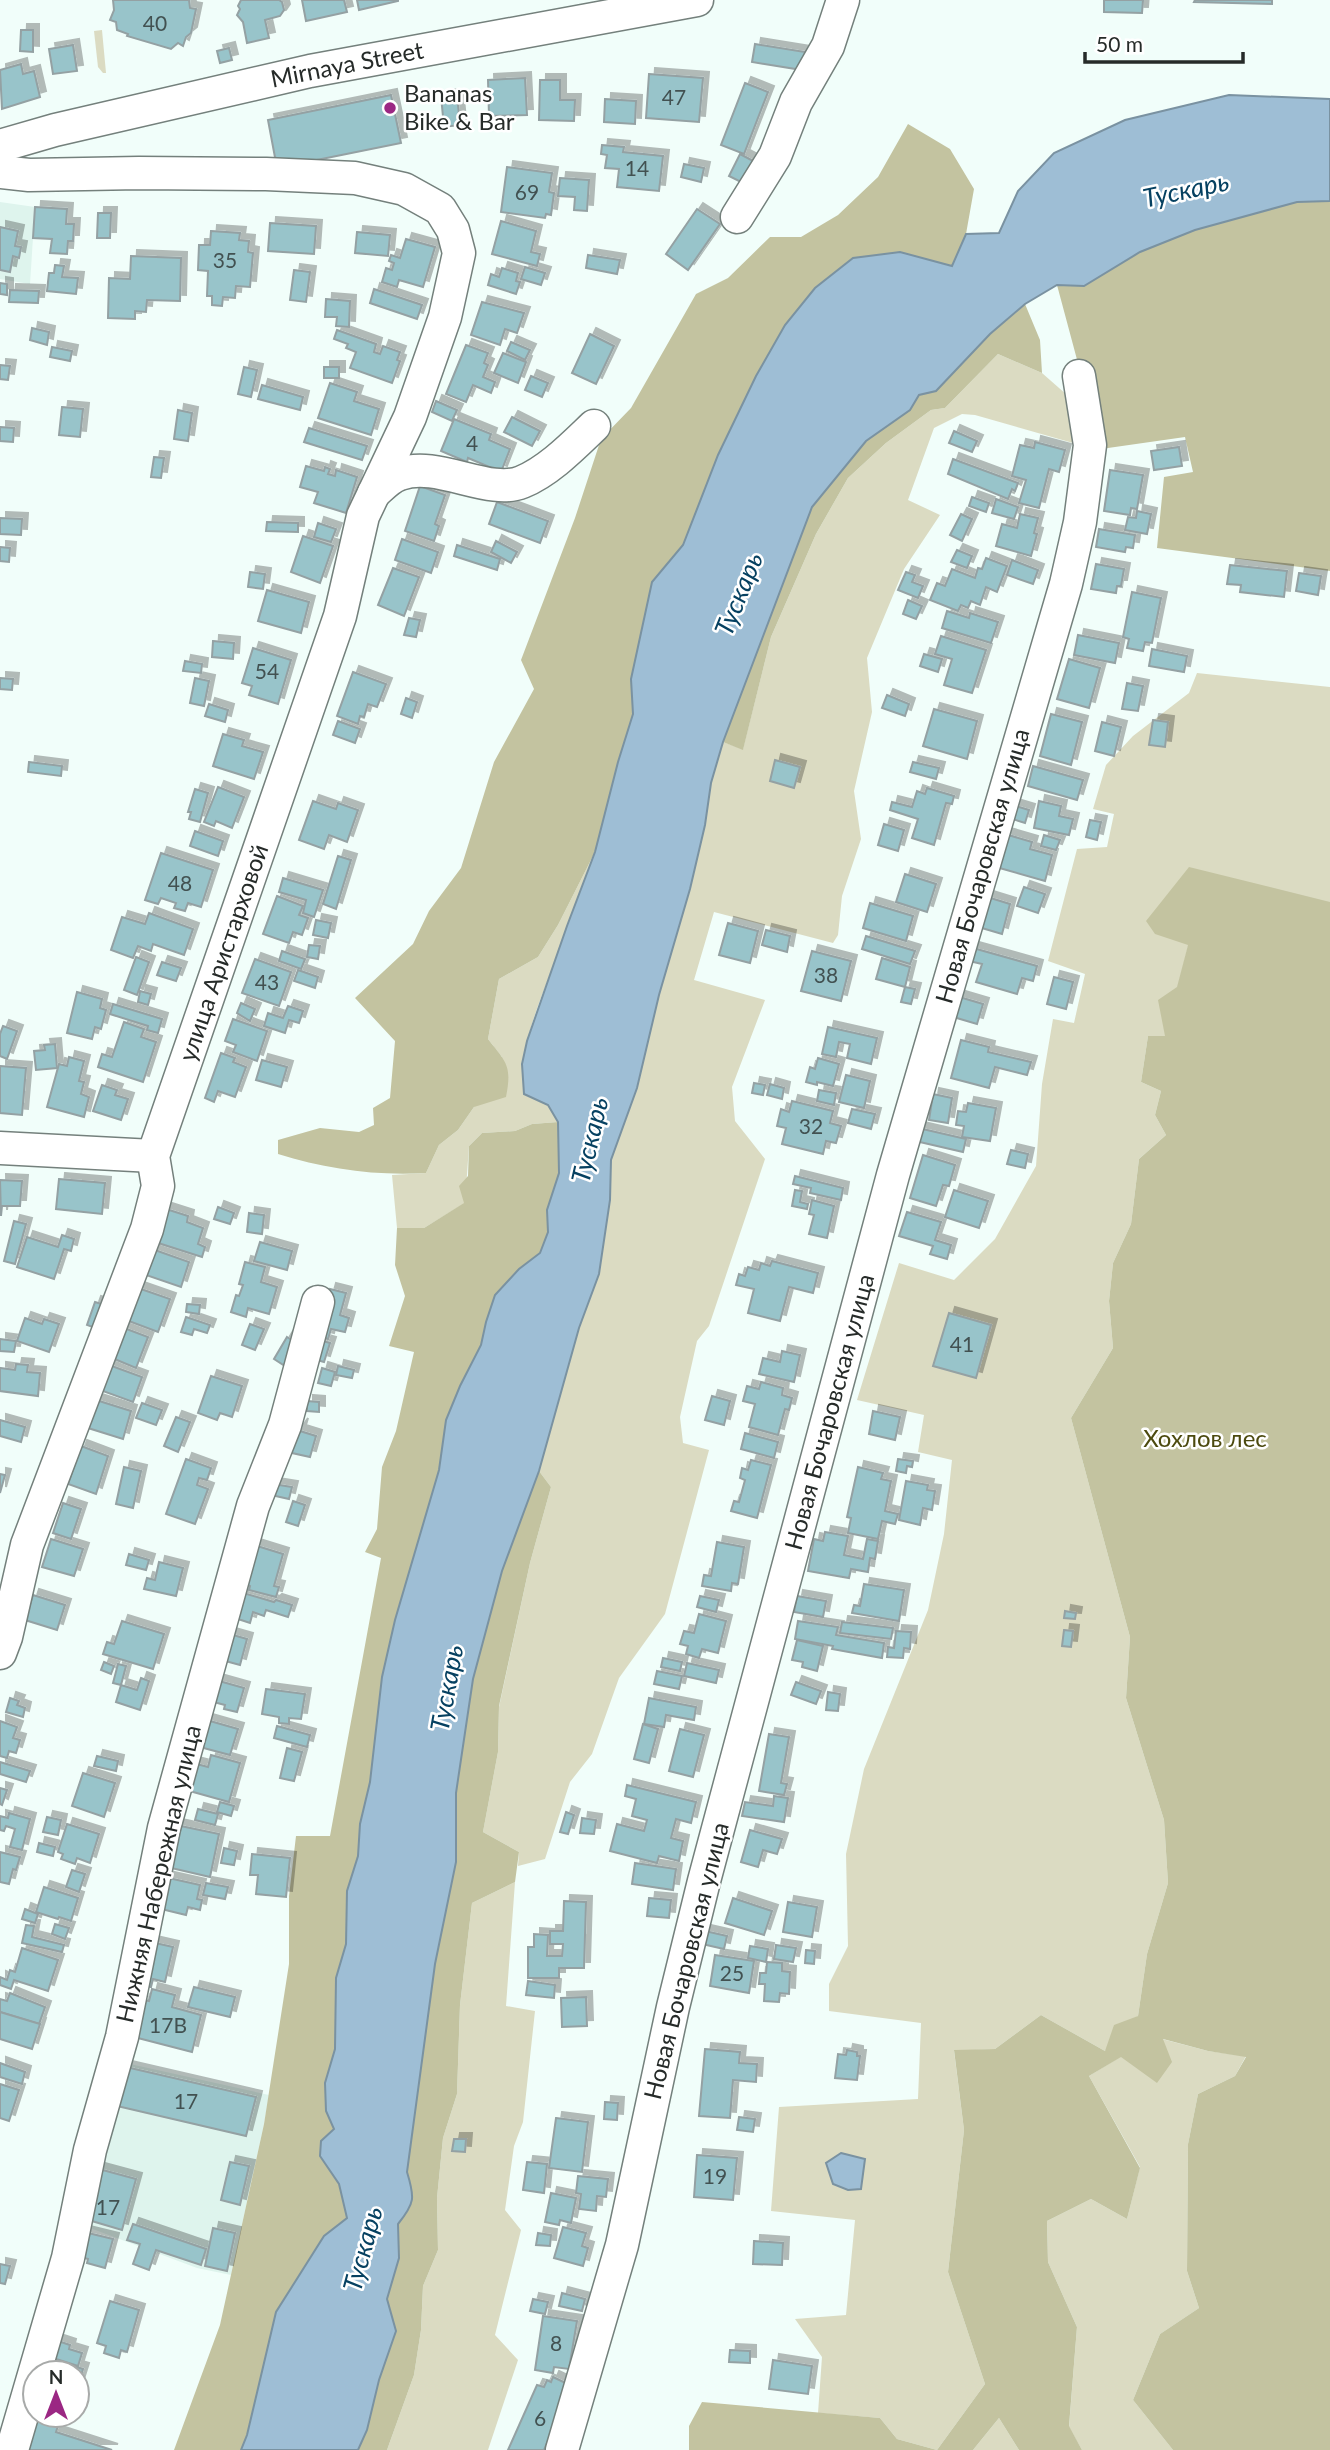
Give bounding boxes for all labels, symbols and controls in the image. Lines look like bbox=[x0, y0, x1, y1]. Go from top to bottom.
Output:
house number: 40 bbox=[143, 10, 167, 35]
scale bar bbox=[1085, 21, 1242, 65]
text: 50 m bbox=[1096, 31, 1143, 56]
street label: Mirnaya Street bbox=[268, 34, 426, 93]
place label: Bananas Bike & Bar bbox=[404, 78, 515, 135]
house number: 47 bbox=[662, 84, 686, 109]
marker: Bananas Bike & Bar bbox=[382, 100, 398, 116]
house number: 14 bbox=[625, 155, 649, 180]
water label: Тускарь bbox=[1140, 164, 1232, 214]
house number: 69 bbox=[515, 179, 539, 204]
house number: 35 bbox=[213, 247, 237, 272]
house number: 4 bbox=[466, 430, 478, 455]
water label: Тускарь bbox=[707, 547, 769, 640]
house number: 54 bbox=[255, 658, 279, 683]
street label: Новая Бочаровская улица bbox=[928, 725, 1035, 1006]
street label: улица Аристарховой bbox=[172, 840, 273, 1065]
house number: 48 bbox=[168, 870, 192, 895]
house number: 38 bbox=[814, 962, 838, 987]
house number: 43 bbox=[255, 969, 279, 994]
water label: Тускарь bbox=[564, 1094, 614, 1186]
house number: 32 bbox=[799, 1113, 823, 1138]
street label: Новая Бочаровская улица bbox=[778, 1271, 879, 1553]
house number: 41 bbox=[950, 1331, 974, 1356]
park label: Хохлов лес bbox=[1143, 1423, 1267, 1452]
water label: Тускарь bbox=[423, 1642, 469, 1733]
street label: Нижняя Набережная улица bbox=[109, 1722, 206, 2025]
street label: Новая Бочаровская улица bbox=[637, 1819, 734, 2102]
house number: 25 bbox=[720, 1960, 744, 1985]
house number: 17В bbox=[149, 2012, 187, 2037]
house number: 17 bbox=[174, 2088, 198, 2113]
house number: 19 bbox=[703, 2163, 727, 2188]
house number: 17 bbox=[96, 2194, 120, 2219]
water label: Тускарь bbox=[335, 2203, 389, 2295]
house number: 8 bbox=[550, 2330, 562, 2355]
north arrow bbox=[21, 2359, 91, 2429]
text: N bbox=[49, 2365, 63, 2388]
house number: 6 bbox=[534, 2405, 546, 2430]

